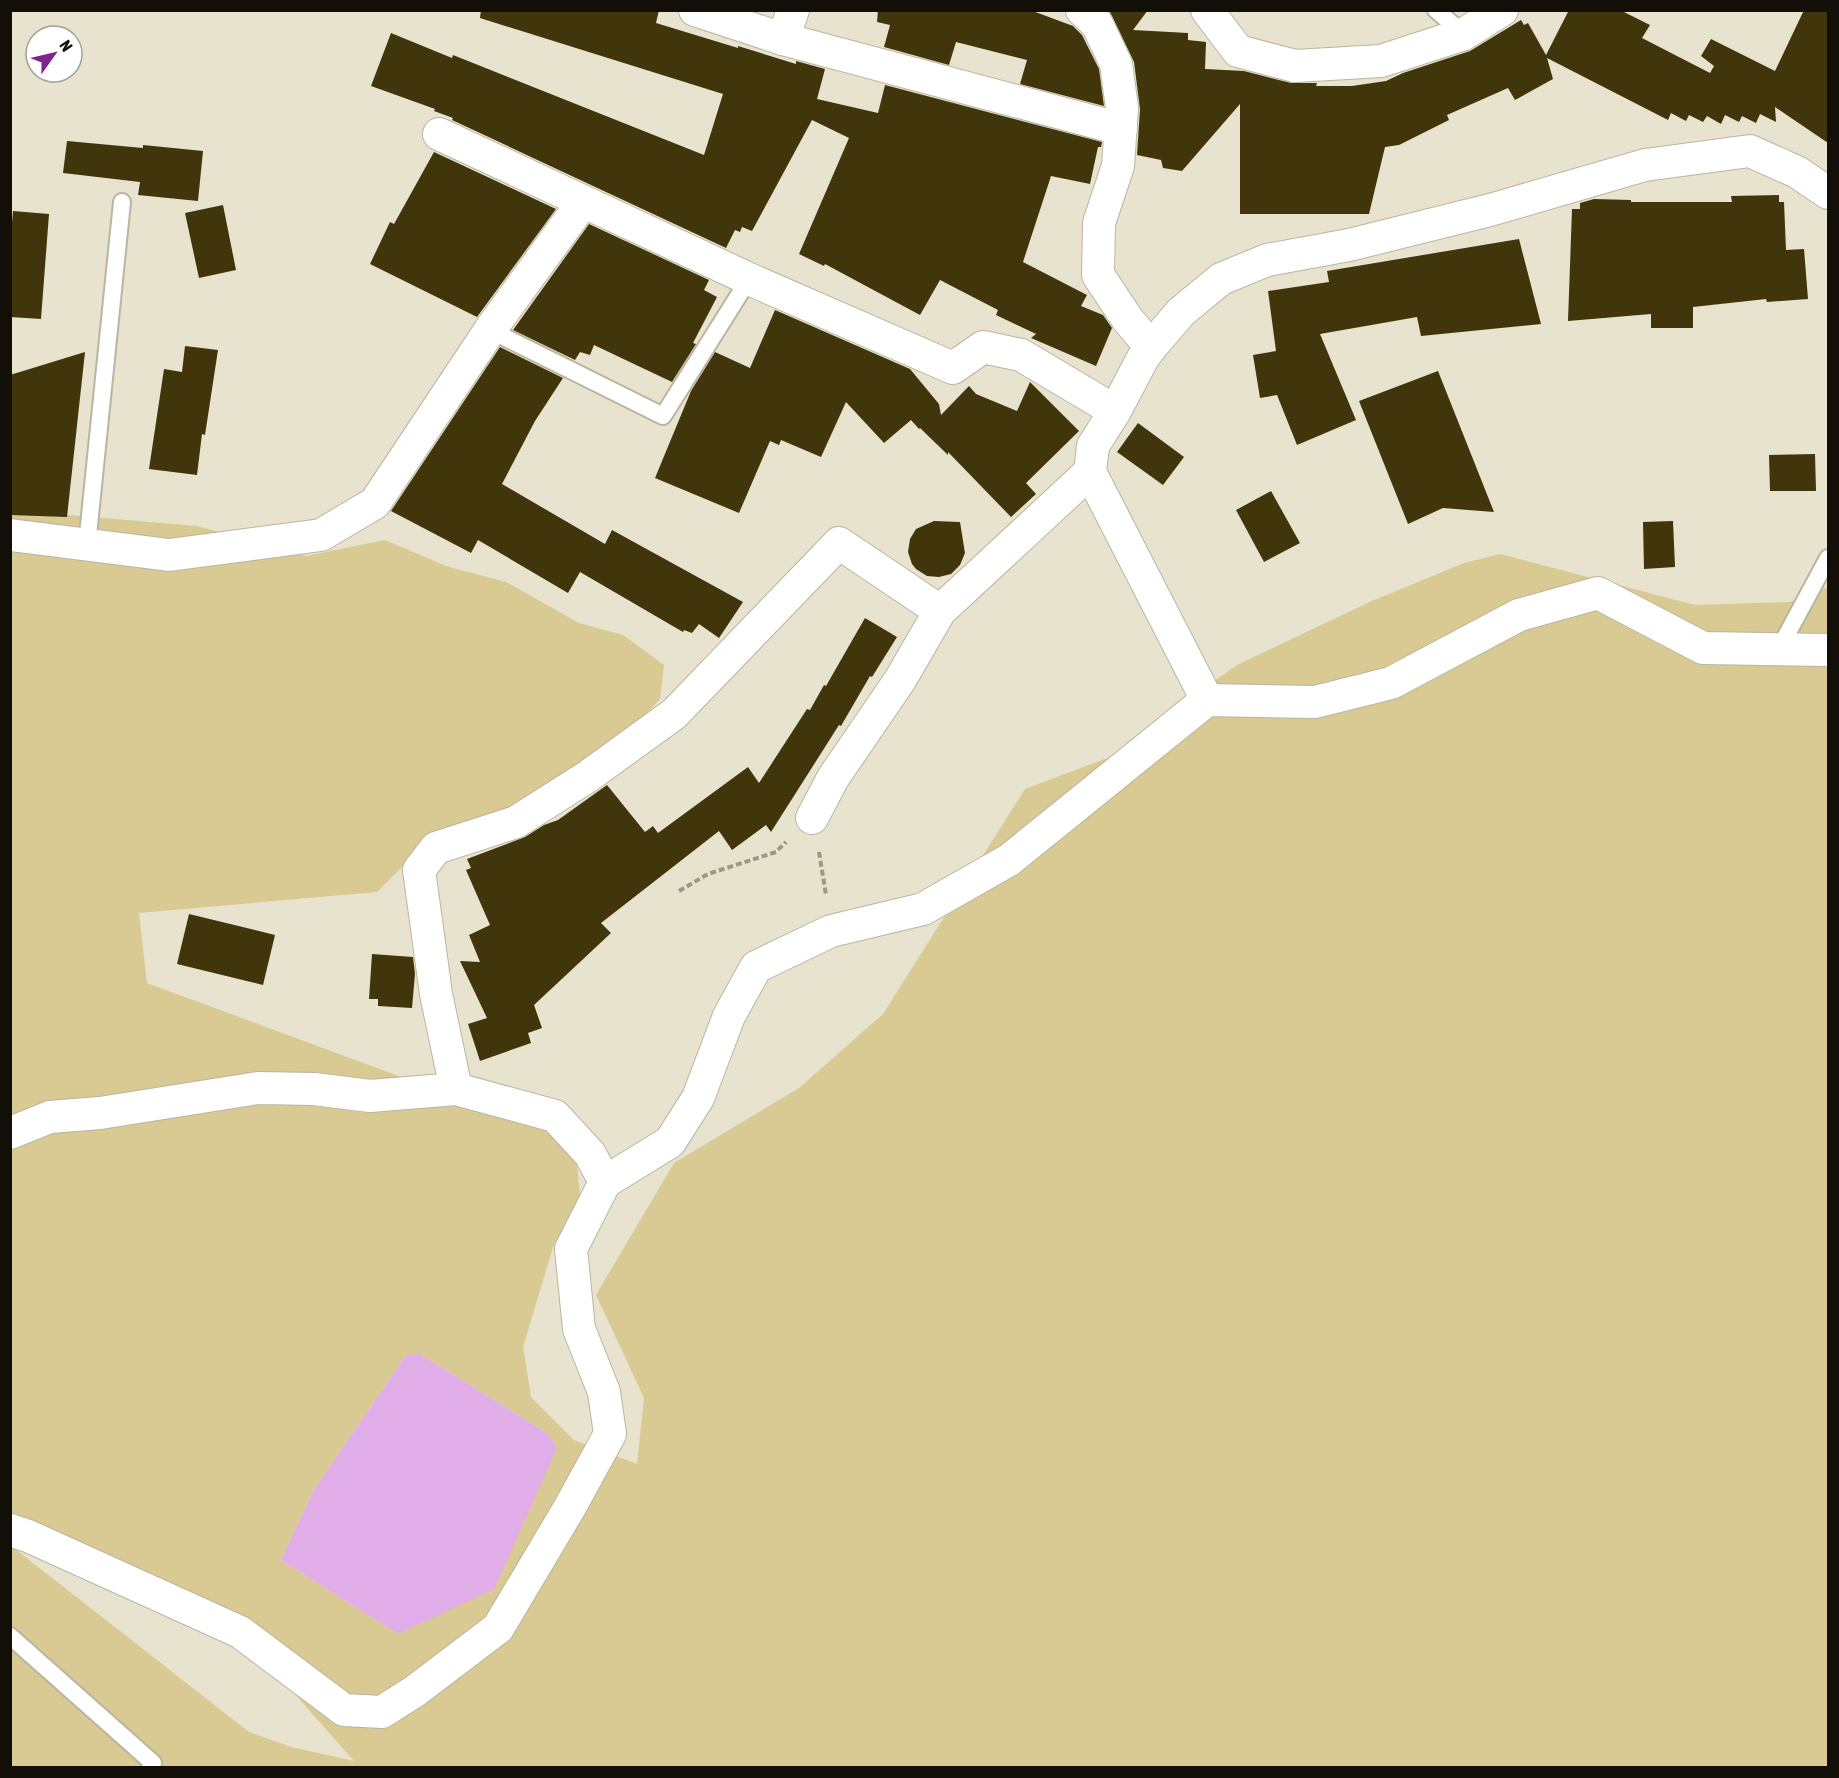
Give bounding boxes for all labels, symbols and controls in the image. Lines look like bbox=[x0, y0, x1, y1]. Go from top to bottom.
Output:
north arrow bbox=[24, 24, 84, 84]
text: N bbox=[56, 37, 77, 55]

